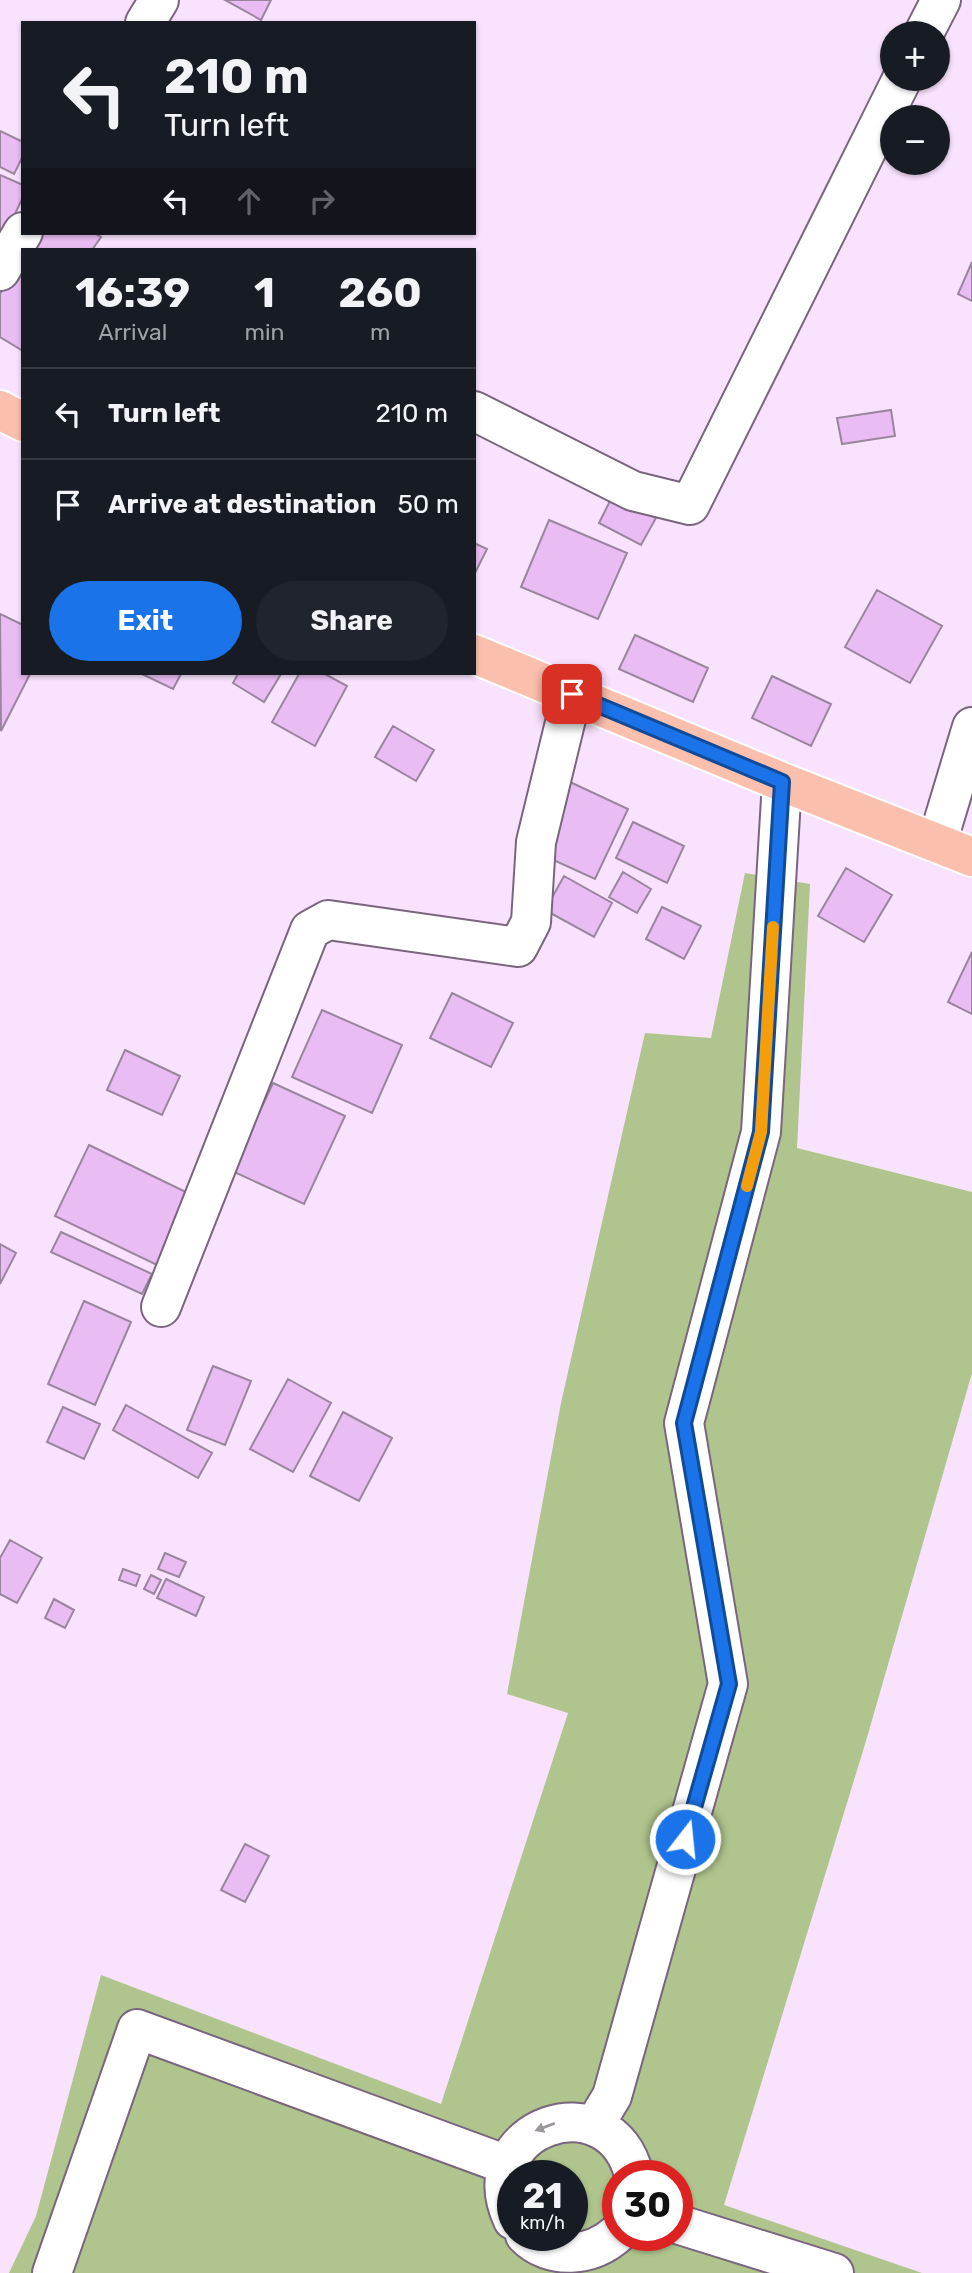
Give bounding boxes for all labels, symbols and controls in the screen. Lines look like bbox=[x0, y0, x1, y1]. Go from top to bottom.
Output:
map controls bbox=[880, 21, 950, 175]
button: + bbox=[880, 21, 950, 91]
text: 210 m bbox=[164, 47, 309, 105]
icon: left bbox=[49, 49, 140, 140]
button: − bbox=[880, 105, 950, 175]
text: Turn left bbox=[164, 106, 289, 144]
icon: left bbox=[157, 182, 195, 220]
icon: ahead bbox=[230, 182, 268, 220]
icon: right bbox=[303, 182, 341, 220]
text: 16:39 bbox=[75, 268, 190, 318]
text: 1 bbox=[254, 268, 275, 318]
text: 260 bbox=[339, 268, 422, 318]
text: Arrival bbox=[98, 318, 167, 346]
text: min bbox=[244, 318, 284, 346]
text: m bbox=[370, 318, 390, 346]
icon: left bbox=[49, 395, 87, 433]
text: Turn left bbox=[108, 398, 220, 429]
text: 210 m bbox=[376, 398, 448, 429]
icon: arrive bbox=[49, 486, 87, 524]
text: Arrive at destination bbox=[108, 489, 376, 520]
text: 50 m bbox=[397, 489, 459, 520]
button: Exit bbox=[49, 581, 242, 661]
button: Share bbox=[256, 581, 448, 661]
pin bbox=[542, 664, 602, 724]
icon: arrive bbox=[553, 675, 591, 713]
position arrow bbox=[648, 1802, 722, 1876]
one-way arrow bbox=[534, 2122, 555, 2133]
speed limit sign: 30 bbox=[602, 2160, 693, 2251]
text: 21 bbox=[522, 2175, 563, 2217]
text: km/h bbox=[520, 2212, 565, 2234]

